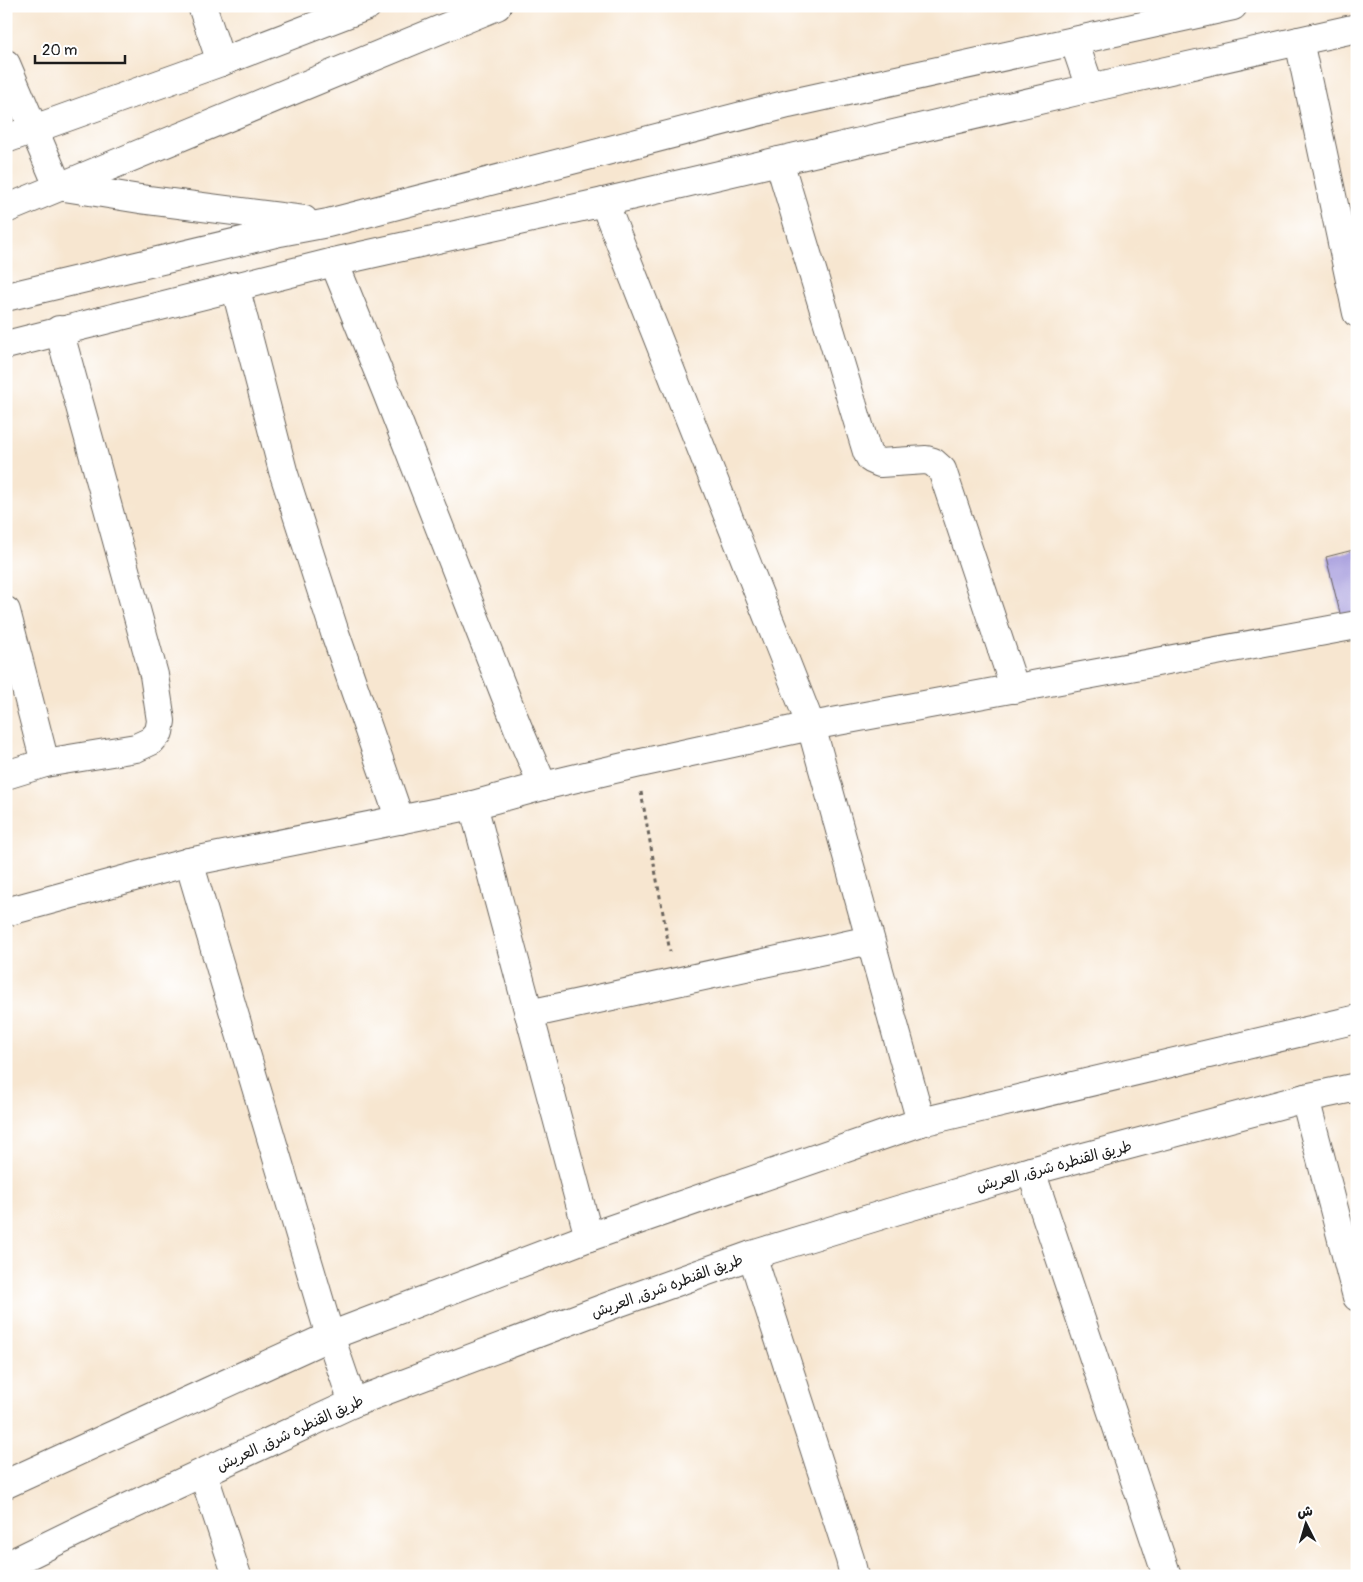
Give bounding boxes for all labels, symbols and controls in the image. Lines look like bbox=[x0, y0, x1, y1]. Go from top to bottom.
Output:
scale bar bbox=[35, 32, 125, 64]
text: 20 m bbox=[42, 41, 77, 60]
street label: طريق القنطره شرق, العريش bbox=[974, 1137, 1134, 1196]
street label: طريق القنطره شرق, العريش bbox=[589, 1250, 746, 1323]
street label: طريق القنطره شرق, العريش bbox=[214, 1391, 367, 1476]
north arrow bbox=[1280, 1500, 1330, 1550]
text: ش bbox=[1296, 1502, 1313, 1521]

